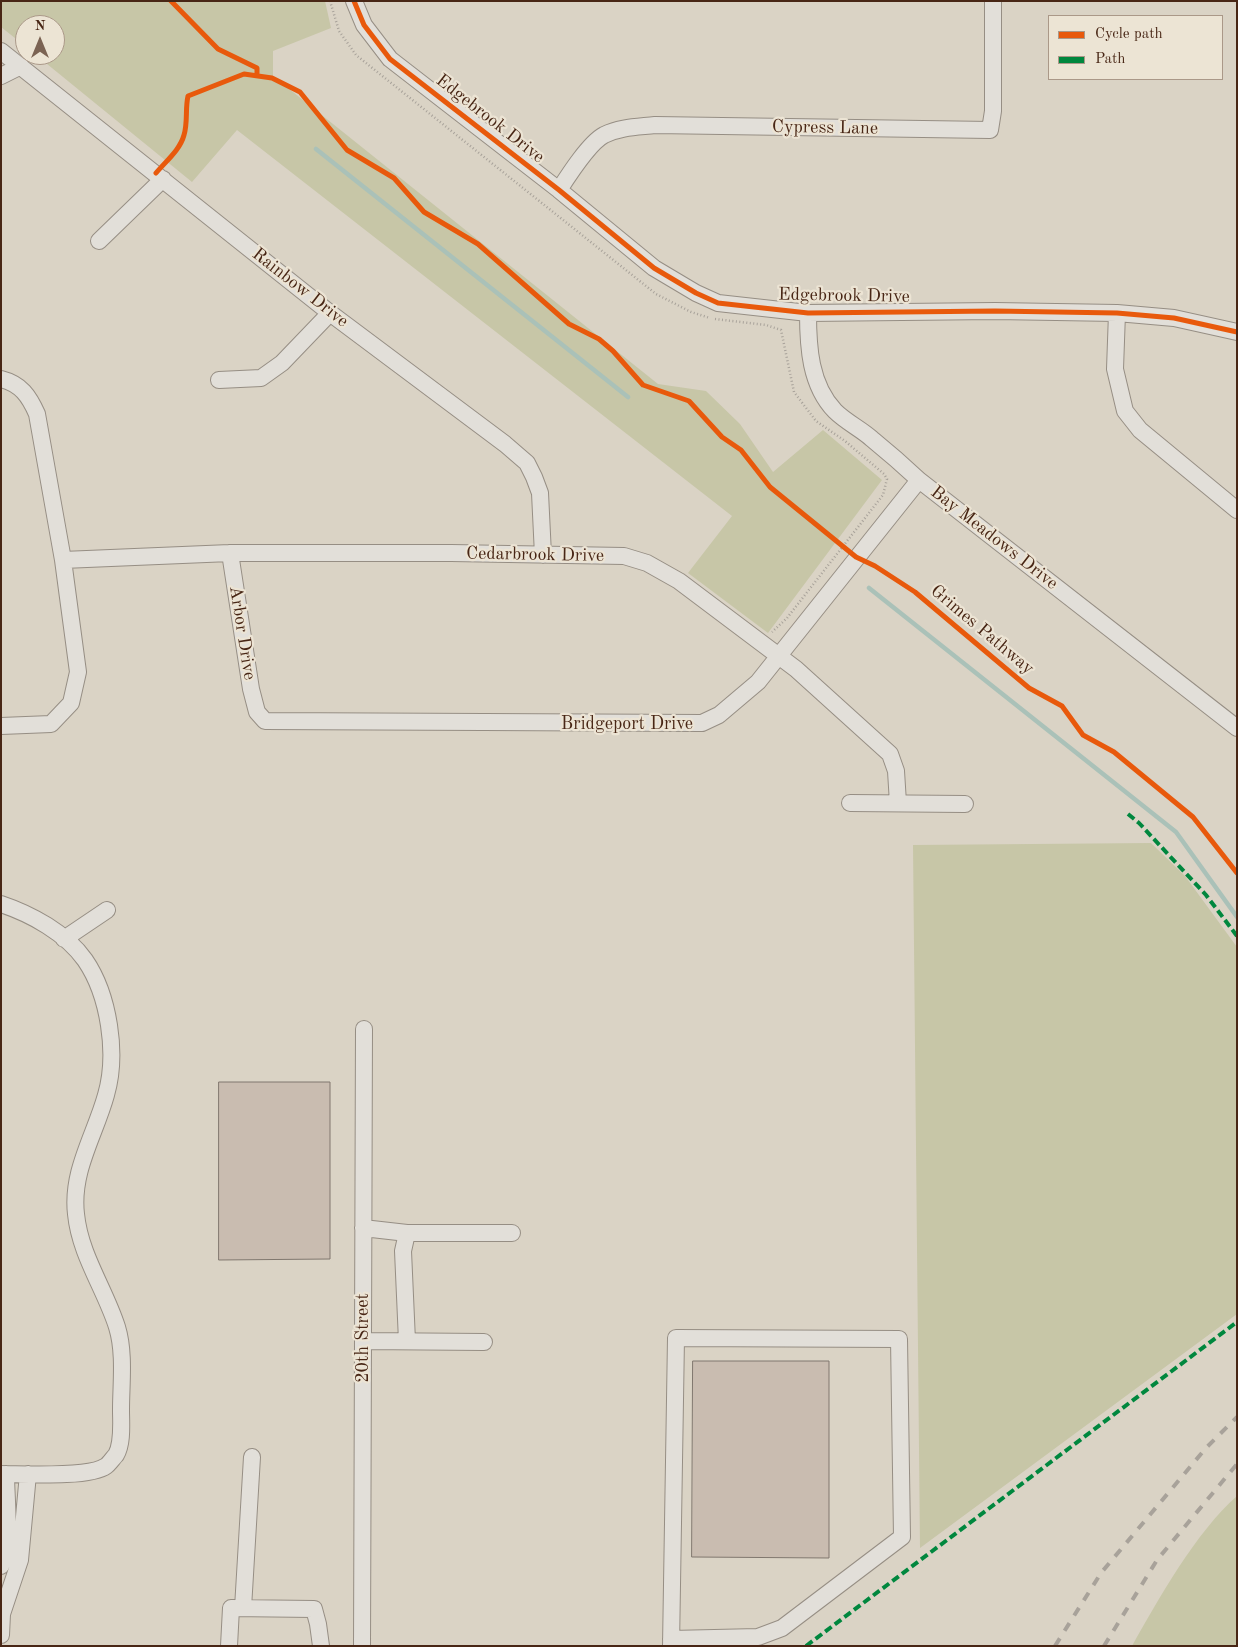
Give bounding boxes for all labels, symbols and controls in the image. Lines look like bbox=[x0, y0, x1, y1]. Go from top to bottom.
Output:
north arrow bbox=[15, 15, 65, 65]
legend bbox=[1048, 15, 1223, 80]
text: N bbox=[35, 19, 45, 33]
text: Cycle path bbox=[1095, 27, 1163, 42]
text: Path bbox=[1095, 52, 1125, 67]
street label: Edgebrook Drive bbox=[431, 70, 549, 168]
street label: Cypress Lane bbox=[772, 116, 878, 140]
street label: Rainbow Drive bbox=[247, 244, 353, 332]
street label: Edgebrook Drive bbox=[778, 284, 910, 308]
street label: Bay Meadows Drive bbox=[926, 481, 1062, 595]
street label: Cedarbrook Drive bbox=[466, 543, 604, 567]
street label: Grimes Pathway bbox=[926, 580, 1038, 680]
street label: Arbor Drive bbox=[224, 584, 260, 682]
street label: Bridgeport Drive bbox=[561, 713, 693, 735]
street label: 20th Street bbox=[352, 1293, 374, 1383]

